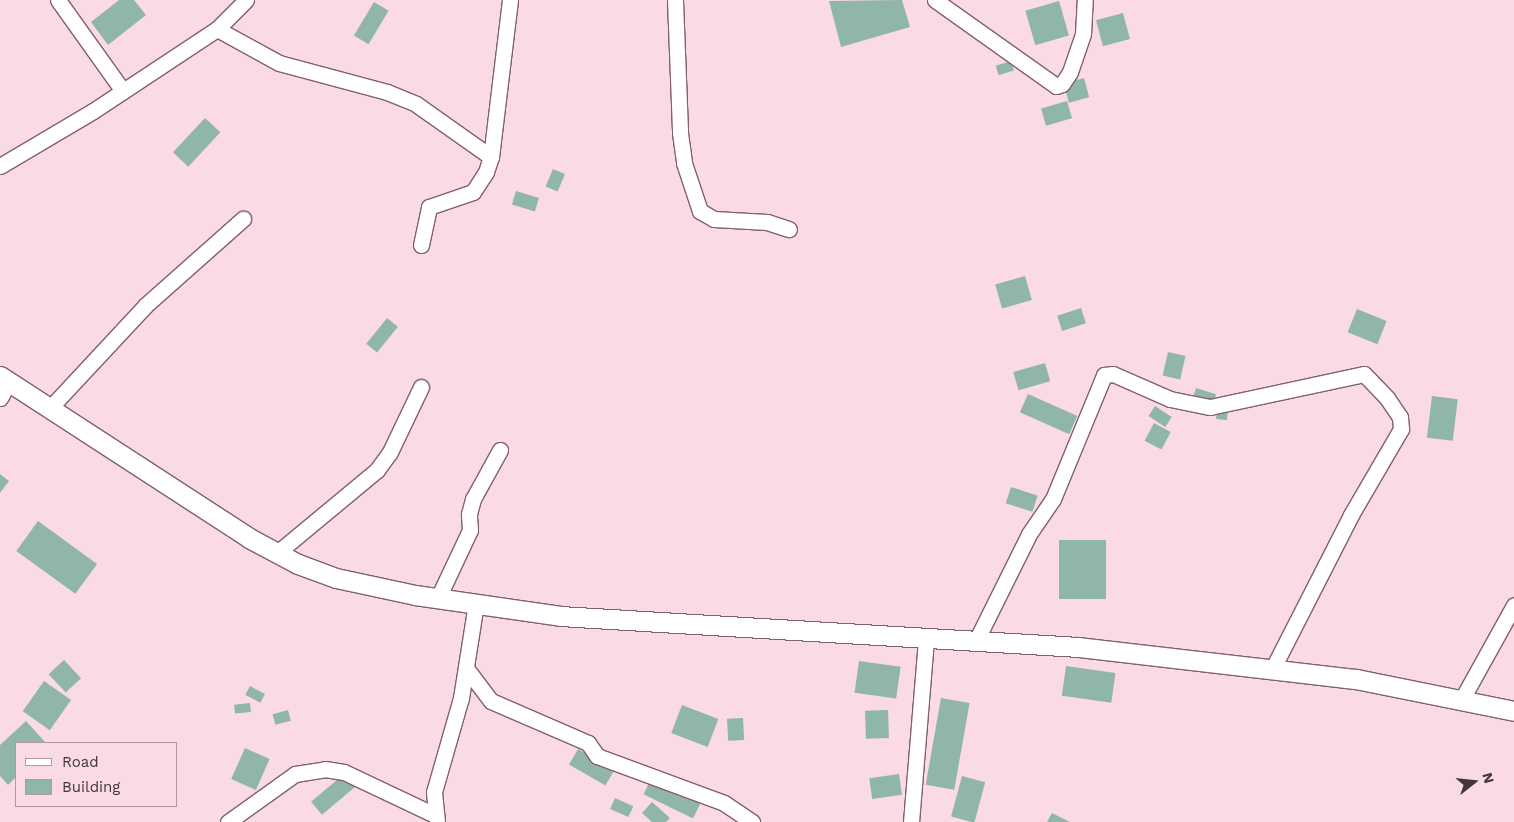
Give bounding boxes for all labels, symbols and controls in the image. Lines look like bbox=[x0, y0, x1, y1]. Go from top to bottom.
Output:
legend bbox=[15, 742, 178, 807]
text: Road bbox=[62, 753, 99, 771]
north arrow bbox=[1449, 757, 1499, 807]
text: N bbox=[1479, 771, 1498, 785]
text: Building bbox=[62, 778, 120, 796]

